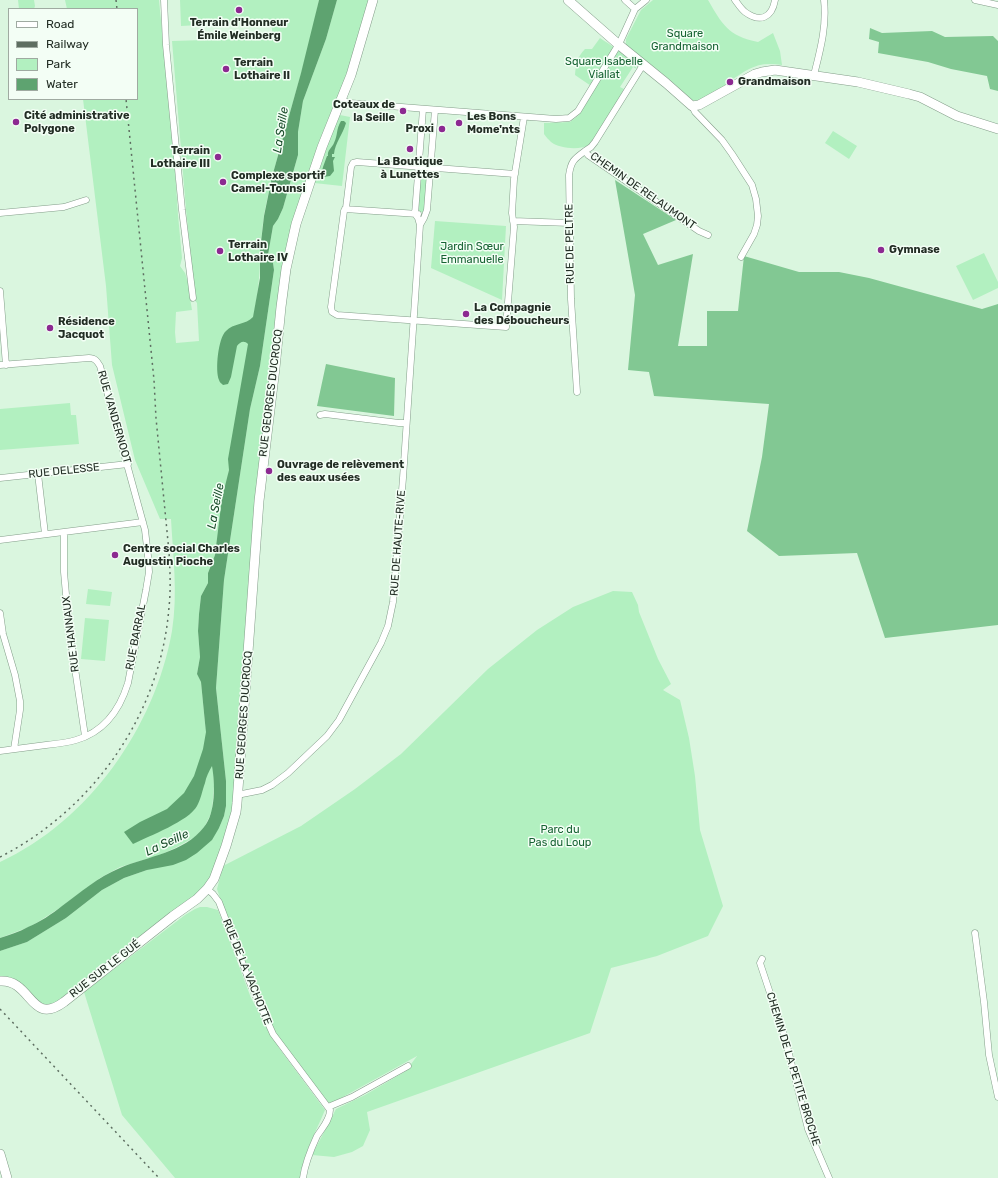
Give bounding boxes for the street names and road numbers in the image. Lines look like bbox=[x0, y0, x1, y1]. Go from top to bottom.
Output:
street label: CHEMIN DE RELAUMONT bbox=[588, 149, 698, 233]
street label: RUE DE PELTRE bbox=[563, 204, 577, 284]
street label: RUE GEORGES DUCROCQ bbox=[257, 328, 285, 458]
street label: RUE VANDERNOOT bbox=[94, 369, 134, 465]
street label: RUE DELESSE bbox=[28, 461, 100, 481]
street label: RUE DE HAUTE-RIVE bbox=[388, 490, 408, 596]
street label: RUE HANNAUX bbox=[60, 595, 82, 673]
street label: RUE BARRAL bbox=[123, 603, 149, 671]
street label: RUE GEORGES DUCROCQ bbox=[233, 650, 255, 780]
street label: RUE DE LA VACHOTTE bbox=[220, 917, 274, 1027]
street label: RUE SUR LE GUÉ bbox=[67, 937, 143, 1001]
street label: CHEMIN DE LA PETITE BROCHE bbox=[763, 991, 823, 1147]

